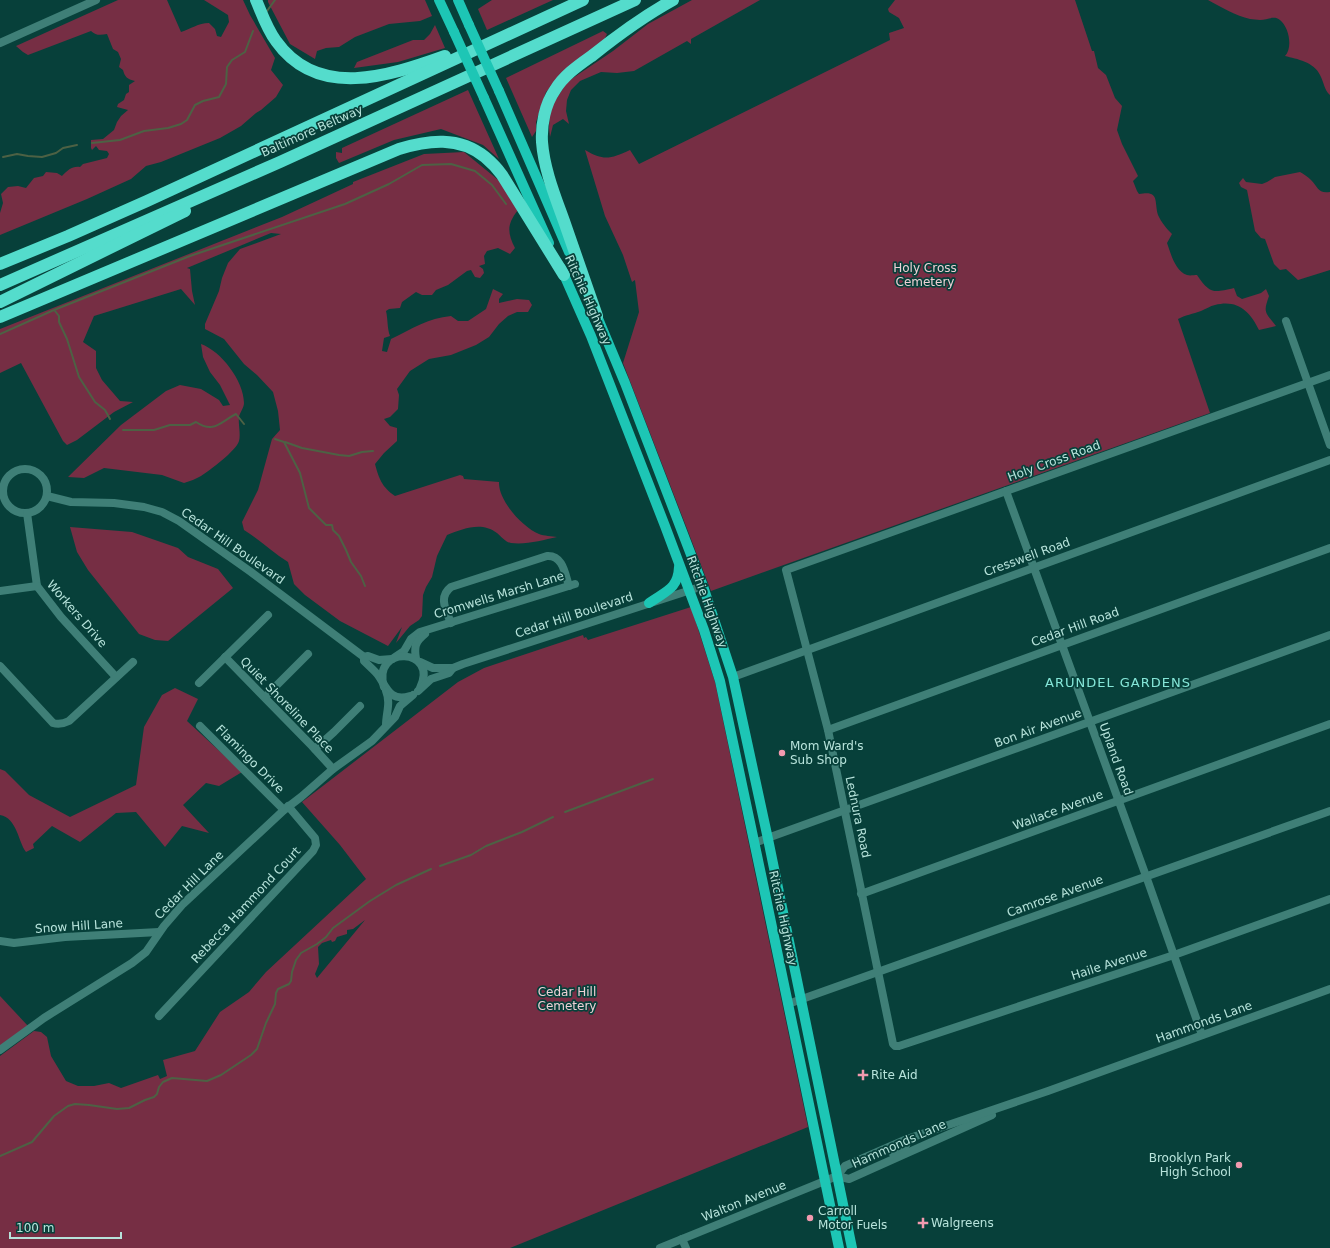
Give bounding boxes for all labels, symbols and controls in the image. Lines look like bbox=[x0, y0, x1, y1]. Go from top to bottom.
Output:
street label: Baltimore Beltway bbox=[259, 102, 365, 160]
street label: Ritchie Highway bbox=[562, 253, 614, 347]
park label: Holy Cross Cemetery bbox=[893, 261, 957, 289]
street label: Holy Cross Road bbox=[1006, 438, 1102, 484]
street label: Cedar Hill Boulevard bbox=[179, 505, 287, 587]
street label: Cresswell Road bbox=[982, 535, 1072, 579]
street label: Ritchie Highway bbox=[684, 554, 730, 650]
street label: Cromwells Marsh Lane bbox=[432, 569, 566, 621]
street label: Workers Drive bbox=[44, 578, 110, 650]
street label: Cedar Hill Boulevard bbox=[513, 589, 635, 641]
street label: Cedar Hill Road bbox=[1029, 605, 1121, 649]
street label: Quiet Shoreline Place bbox=[237, 654, 337, 756]
district label: ARUNDEL GARDENS bbox=[1045, 675, 1191, 690]
street label: Bon Air Avenue bbox=[992, 706, 1084, 750]
street label: Upland Road bbox=[1096, 721, 1136, 797]
street label: Flamingo Drive bbox=[213, 722, 287, 796]
place label: Mom Ward's Sub Shop bbox=[790, 739, 864, 767]
marker: Mom Ward's Sub Shop bbox=[777, 748, 787, 758]
street label: Lednura Road bbox=[843, 775, 873, 859]
street label: Wallace Avenue bbox=[1011, 787, 1105, 833]
street label: Rebecca Hammond Court bbox=[188, 844, 304, 966]
street label: Cedar Hill Lane bbox=[152, 848, 226, 922]
street label: Ritchie Highway bbox=[766, 869, 800, 967]
street label: Camrose Avenue bbox=[1005, 872, 1105, 920]
street label: Snow Hill Lane bbox=[35, 916, 123, 936]
street label: Haile Avenue bbox=[1069, 945, 1149, 983]
park label: Cedar Hill Cemetery bbox=[538, 985, 596, 1013]
street label: Hammonds Lane bbox=[1154, 998, 1254, 1046]
place label: Rite Aid bbox=[871, 1068, 918, 1082]
marker: Rite Aid bbox=[858, 1070, 868, 1080]
street label: Hammonds Lane bbox=[850, 1117, 948, 1171]
place label: Brooklyn Park High School bbox=[1149, 1151, 1231, 1179]
marker: Brooklyn Park High School bbox=[1234, 1160, 1244, 1170]
street label: Walton Avenue bbox=[700, 1178, 788, 1224]
place label: Carroll Motor Fuels bbox=[818, 1204, 887, 1232]
marker: Carroll Motor Fuels bbox=[805, 1213, 815, 1223]
scale bar bbox=[10, 1214, 121, 1240]
place label: Walgreens bbox=[931, 1216, 994, 1230]
marker: Walgreens bbox=[918, 1218, 928, 1228]
text: 100 m bbox=[16, 1221, 54, 1235]

